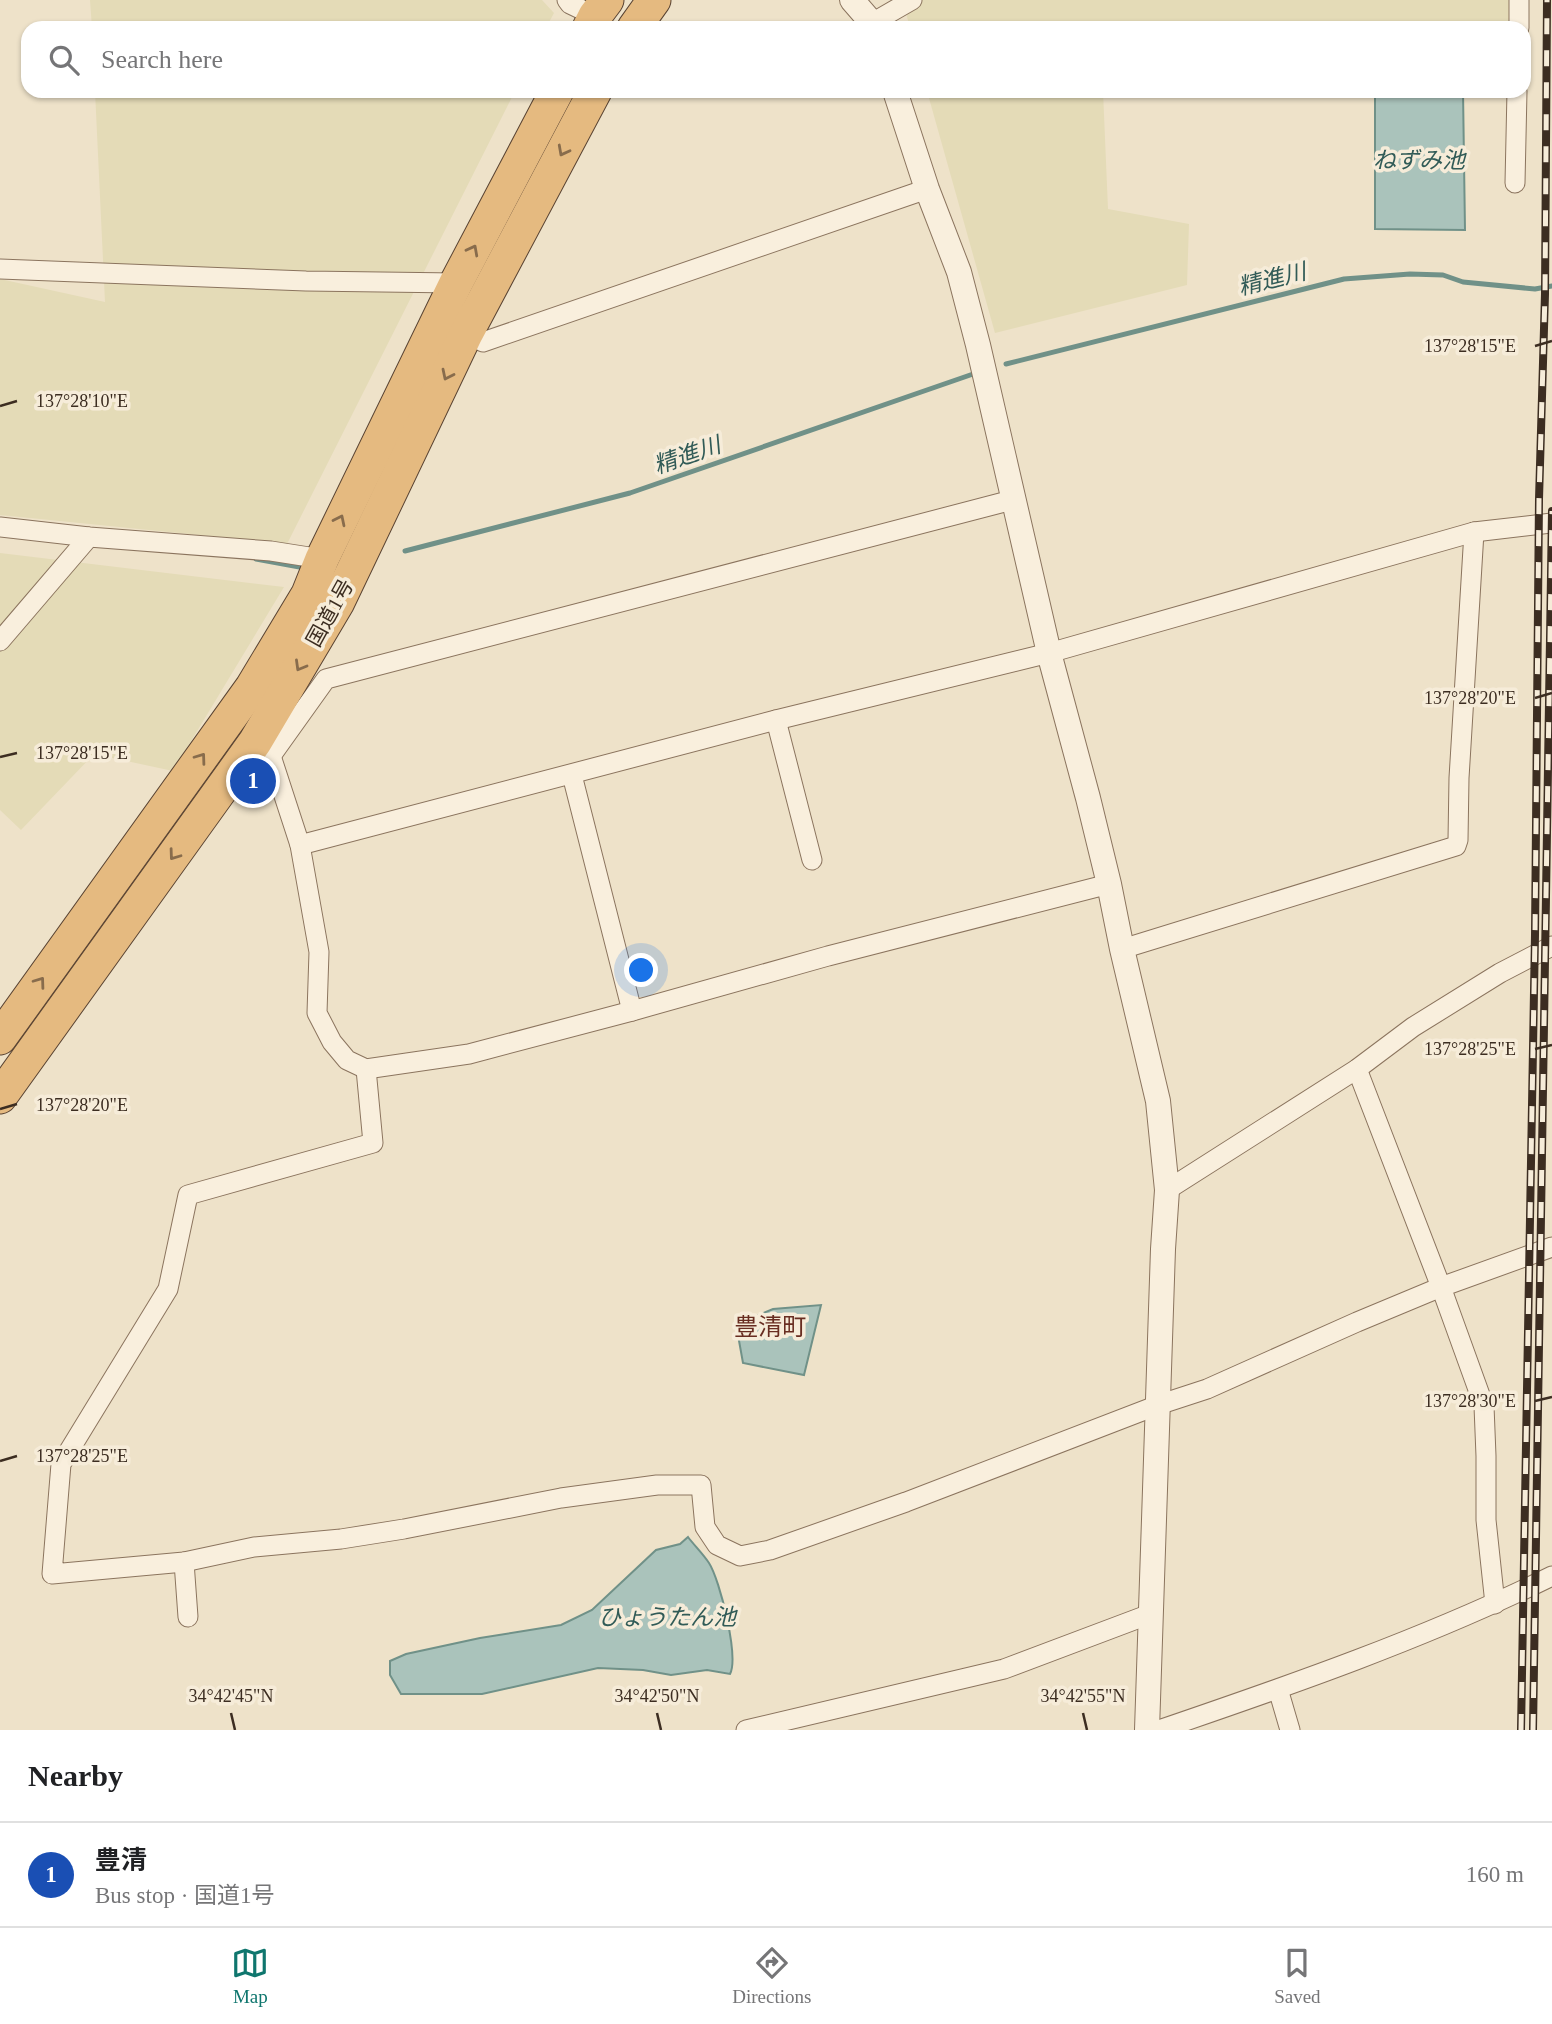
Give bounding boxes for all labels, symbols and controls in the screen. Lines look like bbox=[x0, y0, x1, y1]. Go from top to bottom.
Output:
search box bbox=[21, 21, 1531, 98]
icon: search bbox=[45, 41, 83, 79]
text: Search here bbox=[101, 45, 223, 74]
one-way arrow bbox=[557, 144, 571, 157]
water label: ねずみ池 bbox=[1373, 148, 1467, 173]
one-way arrow bbox=[465, 245, 478, 257]
water label: 精進川 bbox=[1236, 258, 1312, 300]
text: 137°28'15"E bbox=[1424, 336, 1516, 356]
one-way arrow bbox=[441, 368, 455, 380]
text: 137°28'10"E bbox=[36, 391, 128, 411]
water label: 精進川 bbox=[650, 431, 727, 479]
one-way arrow bbox=[332, 515, 346, 527]
street label: 国道1号 bbox=[302, 575, 358, 651]
one-way arrow bbox=[296, 658, 309, 671]
text: 137°28'20"E bbox=[1424, 688, 1516, 708]
text: 137°28'15"E bbox=[36, 743, 128, 763]
one-way arrow bbox=[193, 753, 205, 766]
pin: 1 bbox=[230, 755, 276, 807]
one-way arrow bbox=[170, 847, 182, 860]
your location bbox=[624, 953, 658, 987]
one-way arrow bbox=[32, 977, 44, 990]
text: 137°28'25"E bbox=[1424, 1039, 1516, 1059]
text: 137°28'20"E bbox=[36, 1095, 128, 1115]
district label: 豊清町 bbox=[734, 1314, 806, 1340]
text: 137°28'30"E bbox=[1424, 1391, 1516, 1411]
text: 137°28'25"E bbox=[36, 1446, 128, 1466]
water label: ひょうたん池 bbox=[598, 1605, 738, 1630]
text: 34°42'45"N bbox=[189, 1686, 273, 1706]
text: 34°42'50"N bbox=[615, 1686, 699, 1706]
text: 34°42'55"N bbox=[1041, 1686, 1125, 1706]
text: Nearby bbox=[28, 1759, 123, 1792]
text: 豊清 bbox=[95, 1846, 147, 1875]
text: 1 bbox=[45, 1862, 57, 1887]
text: 160 m bbox=[1466, 1862, 1524, 1887]
text: Bus stop · 国道1号 bbox=[95, 1883, 275, 1908]
tab: Map bbox=[231, 1944, 269, 2008]
tab: Directions bbox=[732, 1944, 811, 2008]
tab: Saved bbox=[1274, 1944, 1321, 2008]

